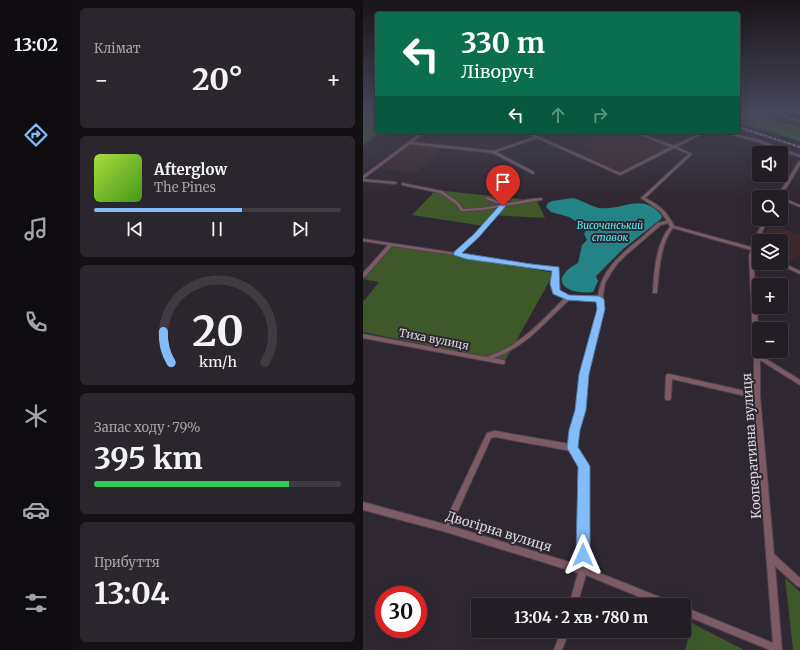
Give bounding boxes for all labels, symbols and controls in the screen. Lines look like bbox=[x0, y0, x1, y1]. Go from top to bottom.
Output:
text: 330 m bbox=[461, 25, 545, 61]
icon: left bbox=[395, 28, 447, 80]
text: 13:02 bbox=[14, 33, 58, 56]
text: Клімат bbox=[94, 40, 141, 57]
text: 20° bbox=[192, 60, 243, 98]
text: Ліворуч bbox=[461, 60, 534, 83]
text: − bbox=[94, 66, 109, 94]
text: + bbox=[326, 66, 341, 94]
icon: left bbox=[505, 104, 527, 126]
icon: ahead bbox=[547, 104, 569, 126]
icon: right bbox=[589, 104, 611, 126]
icon: directions bbox=[22, 121, 50, 149]
map controls bbox=[752, 146, 788, 358]
button: sound bbox=[752, 146, 788, 182]
text: Afterglow bbox=[154, 160, 227, 179]
pin bbox=[486, 165, 520, 206]
icon: arrive bbox=[492, 171, 514, 193]
text: The Pines bbox=[154, 179, 216, 196]
button: search bbox=[752, 190, 788, 226]
icon: music bbox=[22, 215, 50, 243]
icon: previous bbox=[124, 218, 146, 240]
icon: pause bbox=[206, 218, 228, 240]
icon: next bbox=[289, 218, 311, 240]
water label: Височанський ставок bbox=[577, 219, 643, 244]
button: layers bbox=[752, 234, 788, 270]
button: + bbox=[752, 278, 788, 314]
text: 20 bbox=[192, 305, 243, 357]
icon: phone bbox=[22, 308, 50, 336]
button: − bbox=[752, 322, 788, 358]
street label: Тиха вулиця bbox=[398, 325, 471, 353]
text: km/h bbox=[199, 353, 237, 371]
street label: Кооперативна вулиця bbox=[738, 372, 765, 519]
icon: climate bbox=[22, 402, 50, 430]
text: Запас ходу · 79% bbox=[94, 419, 201, 436]
text: 395 km bbox=[94, 439, 203, 477]
icon: car bbox=[22, 496, 50, 524]
street label: Двогірна вулиця bbox=[444, 507, 554, 556]
position arrow bbox=[562, 534, 604, 576]
text: Прибуття bbox=[94, 554, 160, 571]
text: 13:04 bbox=[94, 574, 169, 612]
speed limit sign: 30 bbox=[375, 586, 427, 638]
icon: filters bbox=[22, 589, 50, 617]
text: 13:04 · 2 хв · 780 m bbox=[514, 608, 648, 627]

